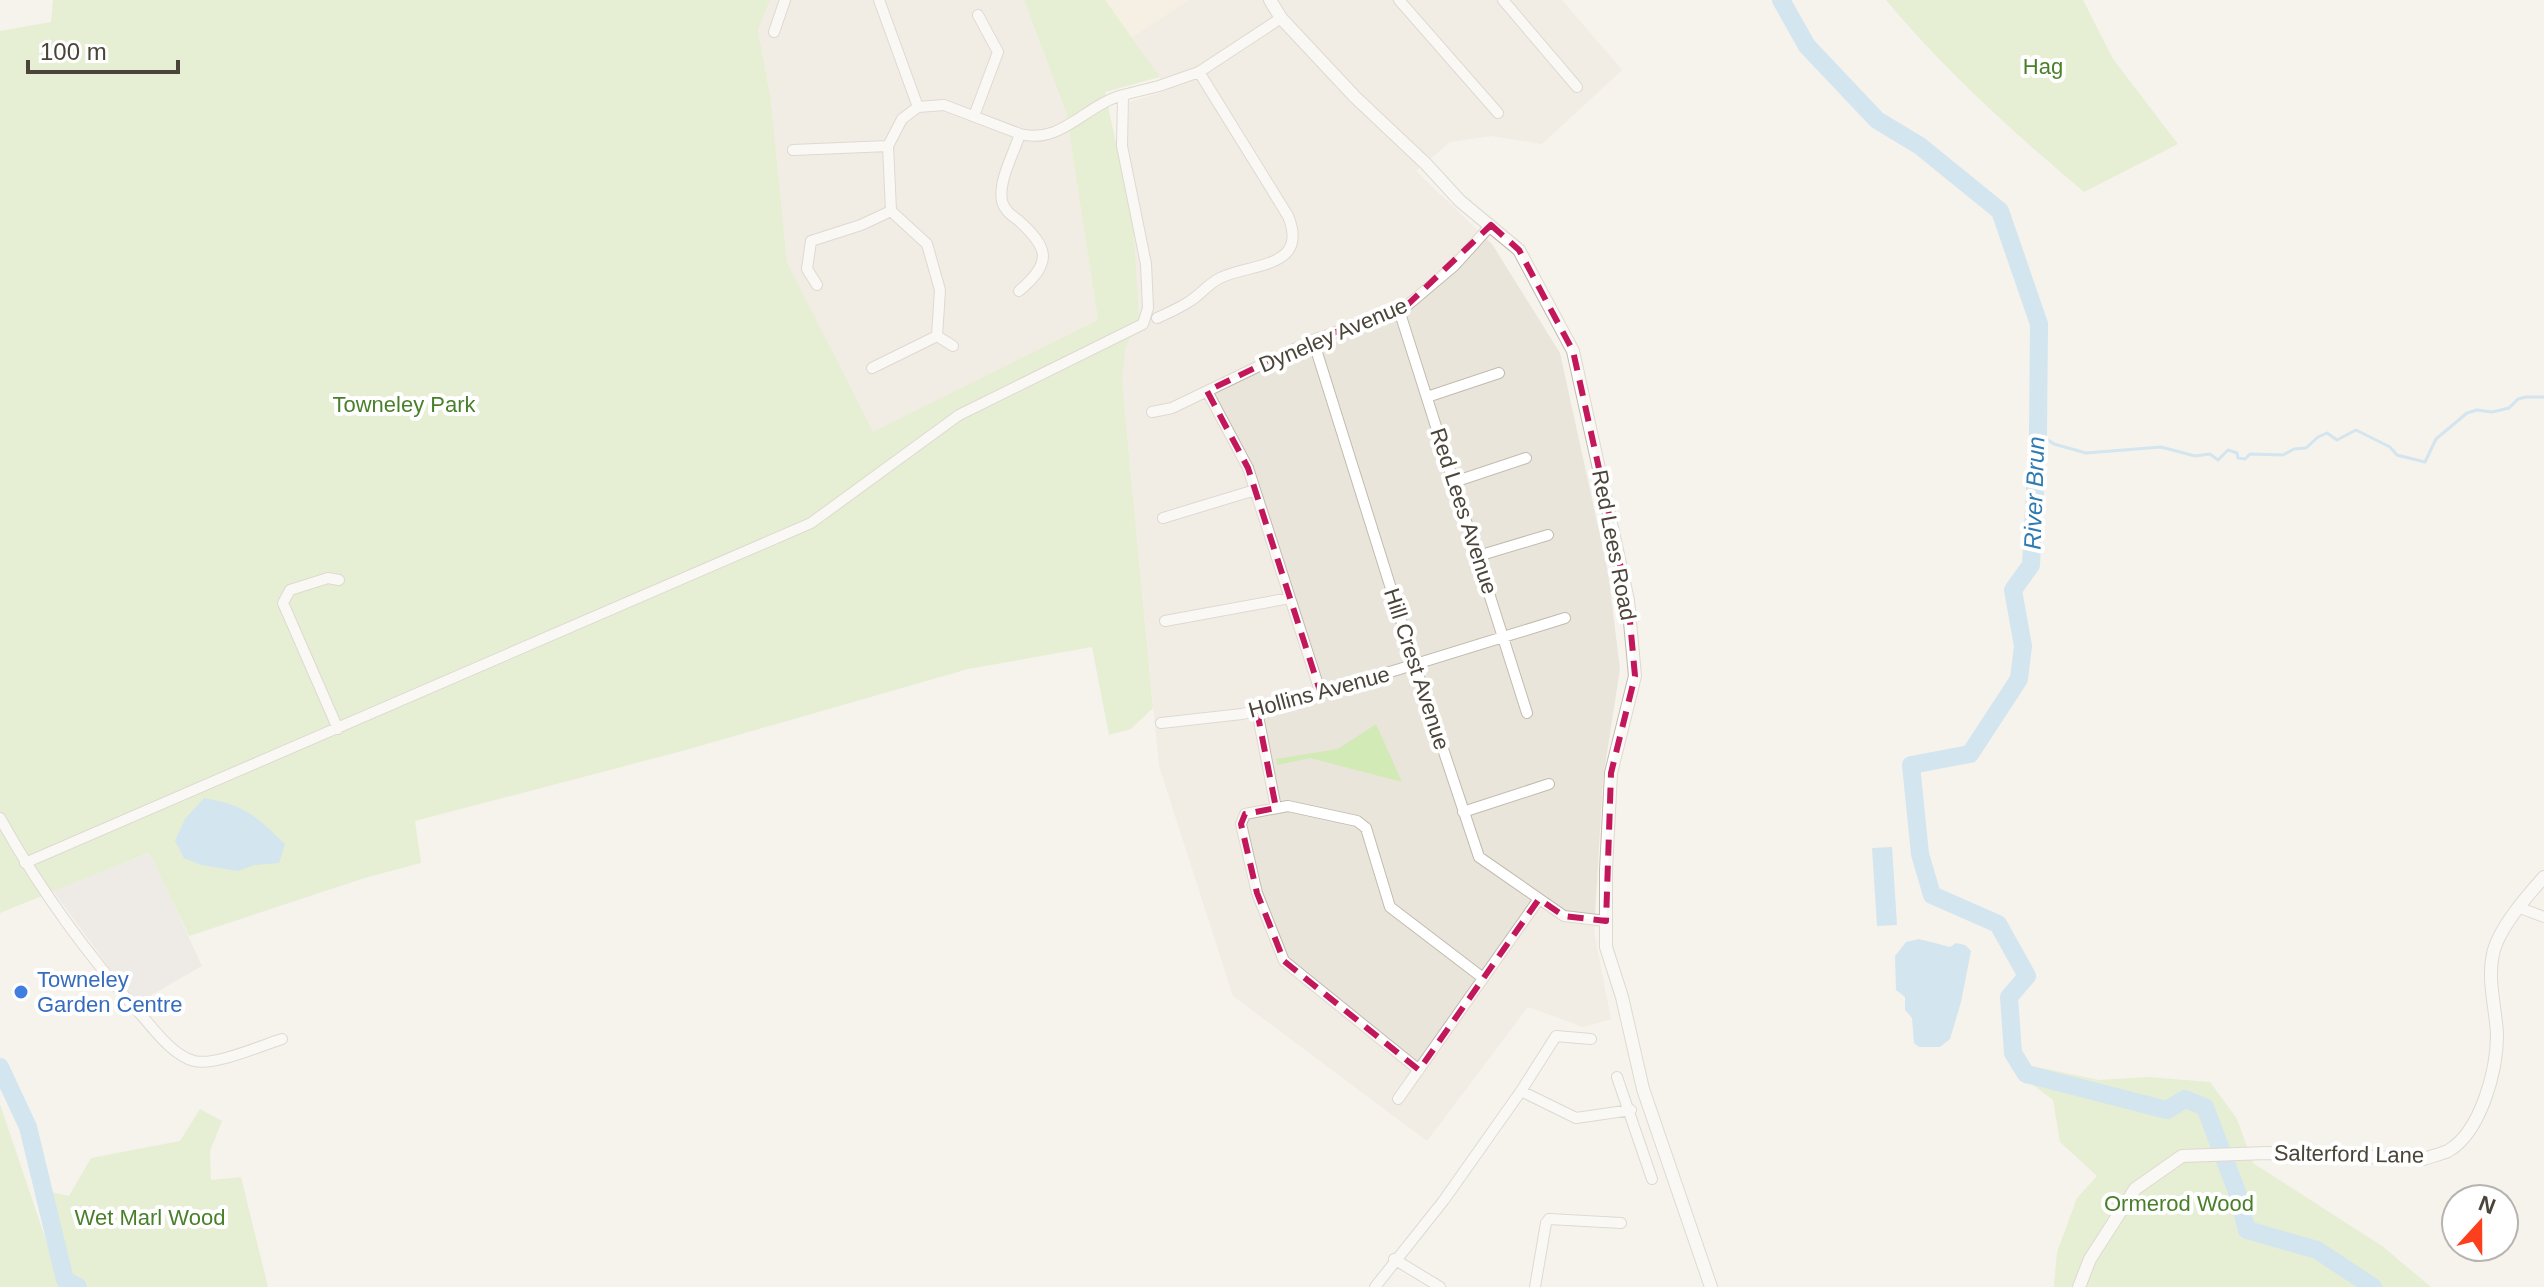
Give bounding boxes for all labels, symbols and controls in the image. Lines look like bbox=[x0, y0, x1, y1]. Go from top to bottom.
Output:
scale bar bbox=[28, 24, 178, 74]
text: 100 m bbox=[40, 38, 107, 65]
park label: Hag bbox=[2023, 54, 2063, 79]
street label: Dyneley Avenue bbox=[1255, 293, 1411, 377]
park label: Towneley Park bbox=[332, 392, 477, 417]
street label: Red Lees Avenue bbox=[1425, 425, 1503, 597]
water label: River Brun bbox=[2019, 436, 2049, 550]
street label: Red Lees Road bbox=[1587, 468, 1641, 622]
street label: Hill Crest Avenue bbox=[1379, 585, 1455, 753]
street label: Hollins Avenue bbox=[1246, 661, 1392, 723]
place label: Towneley Garden Centre bbox=[37, 967, 183, 1017]
marker: Towneley Garden Centre bbox=[12, 983, 30, 1001]
street label: Salterford Lane bbox=[2274, 1140, 2424, 1168]
north arrow bbox=[2440, 1183, 2520, 1263]
text: N bbox=[2475, 1190, 2499, 1219]
park label: Ormerod Wood bbox=[2104, 1191, 2254, 1216]
park label: Wet Marl Wood bbox=[75, 1205, 225, 1230]

